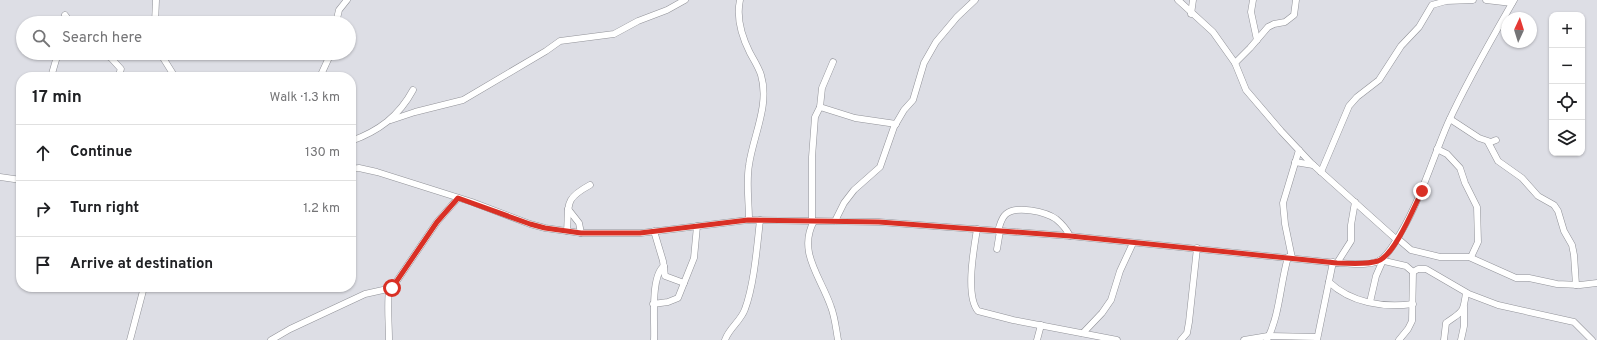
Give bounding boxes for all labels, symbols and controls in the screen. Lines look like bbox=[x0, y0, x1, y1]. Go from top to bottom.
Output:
north arrow bbox=[1501, 12, 1537, 48]
map controls bbox=[1549, 12, 1585, 156]
button: + bbox=[1549, 12, 1585, 48]
search box bbox=[16, 16, 356, 60]
icon: search bbox=[30, 27, 52, 49]
text: Search here bbox=[62, 29, 142, 48]
button: − bbox=[1549, 48, 1585, 84]
button: locate bbox=[1549, 84, 1585, 120]
text: 17 min bbox=[32, 87, 82, 109]
text: Walk · 1.3 km bbox=[270, 90, 340, 106]
button: layers bbox=[1549, 120, 1585, 156]
icon: ahead bbox=[32, 142, 54, 164]
text: Continue bbox=[70, 143, 132, 162]
text: 130 m bbox=[305, 145, 340, 161]
route end bbox=[1413, 182, 1431, 200]
icon: right bbox=[32, 198, 54, 220]
text: Turn right bbox=[70, 199, 139, 218]
text: 1.2 km bbox=[303, 201, 340, 217]
icon: arrive bbox=[32, 254, 54, 276]
text: Arrive at destination bbox=[70, 255, 213, 274]
route start bbox=[383, 279, 401, 297]

